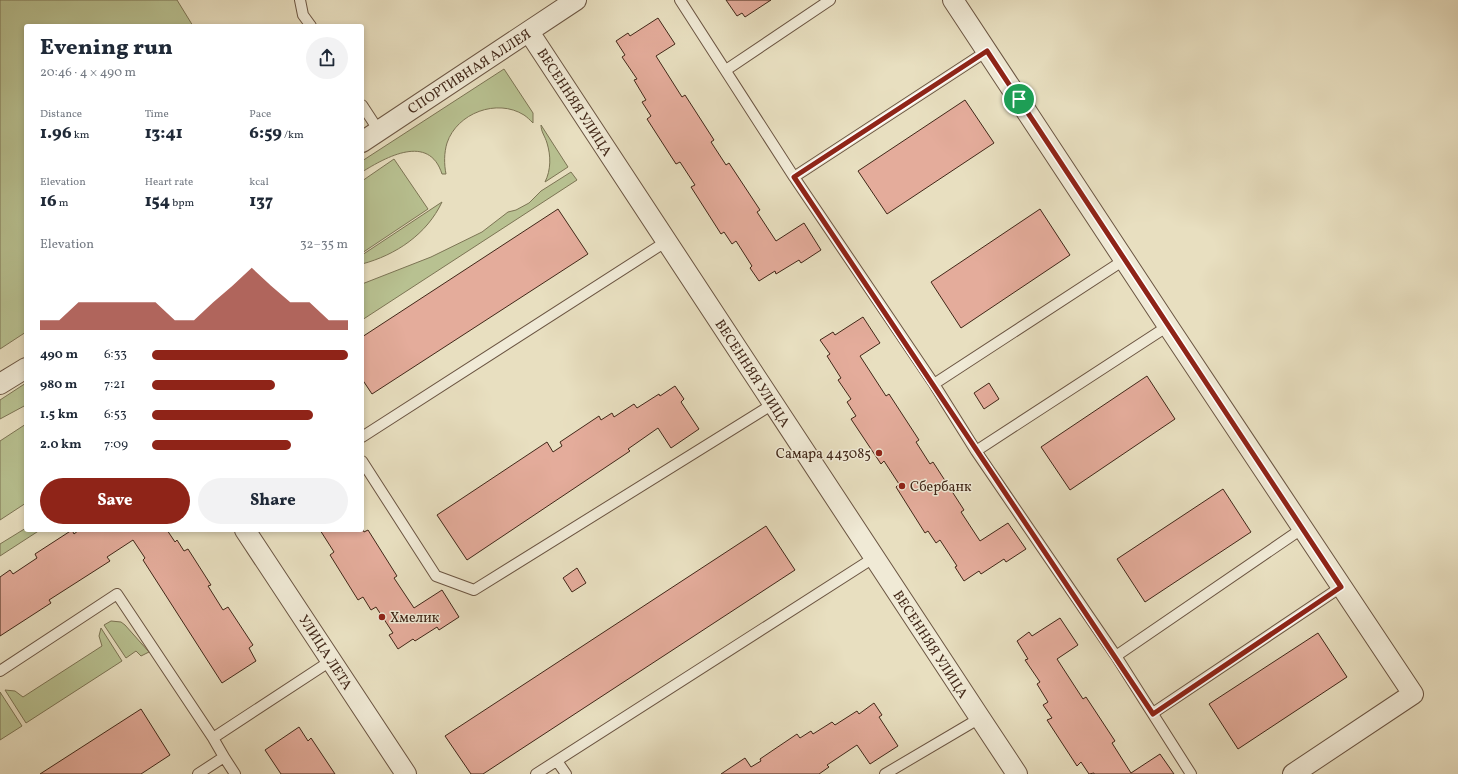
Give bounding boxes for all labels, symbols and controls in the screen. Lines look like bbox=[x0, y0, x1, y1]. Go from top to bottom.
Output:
street label: СПОРТИВНАЯ АЛЛЕЯ bbox=[405, 25, 535, 119]
text: Evening run bbox=[40, 33, 173, 64]
button: share bbox=[306, 37, 348, 79]
street label: ВЕСЕННЯЯ УЛИЦА bbox=[532, 45, 616, 161]
text: 20:46 · 4 × 490 m bbox=[40, 64, 136, 82]
pin bbox=[1002, 82, 1036, 116]
icon: arrive bbox=[1008, 88, 1030, 110]
text: Distance bbox=[40, 107, 82, 122]
text: Time bbox=[145, 107, 169, 122]
text: Pace bbox=[249, 107, 271, 122]
text: 1.96 bbox=[40, 122, 72, 145]
text: 13:41 bbox=[145, 122, 183, 145]
text: 6:59 bbox=[249, 122, 282, 145]
text: km bbox=[72, 128, 89, 143]
text: /km bbox=[282, 128, 304, 143]
text: Elevation bbox=[40, 175, 86, 190]
text: Heart rate bbox=[145, 175, 193, 190]
text: kcal bbox=[249, 175, 269, 190]
text: 16 bbox=[40, 190, 57, 213]
text: 154 bbox=[145, 190, 170, 213]
text: 137 bbox=[249, 190, 273, 213]
text: m bbox=[57, 196, 69, 211]
text: bpm bbox=[170, 196, 194, 211]
text: Elevation bbox=[40, 236, 94, 254]
text: 32–35 m bbox=[300, 236, 348, 254]
street label: ВЕСЕННЯЯ УЛИЦА bbox=[710, 316, 794, 432]
text: 490 m bbox=[40, 346, 78, 364]
text: 6:33 bbox=[104, 346, 127, 364]
text: 980 m bbox=[40, 376, 77, 394]
text: 7:21 bbox=[104, 376, 125, 394]
text: 1.5 km bbox=[40, 406, 78, 424]
text: 6:53 bbox=[104, 406, 127, 424]
text: 2.0 km bbox=[40, 436, 82, 454]
text: 7:09 bbox=[104, 436, 128, 454]
place label: Самара 443085 bbox=[776, 445, 871, 464]
marker: Самара 443085 bbox=[874, 448, 884, 458]
button: Save bbox=[40, 478, 190, 524]
button: Share bbox=[198, 478, 348, 524]
place label: Сбербанк bbox=[910, 478, 972, 497]
marker: Сбербанк bbox=[897, 481, 907, 491]
street label: ВЕСЕННЯЯ УЛИЦА bbox=[888, 587, 972, 703]
place label: Хмелик bbox=[390, 609, 440, 628]
street label: УЛИЦА ЛЕТА bbox=[293, 612, 356, 694]
marker: Хмелик bbox=[377, 612, 387, 622]

